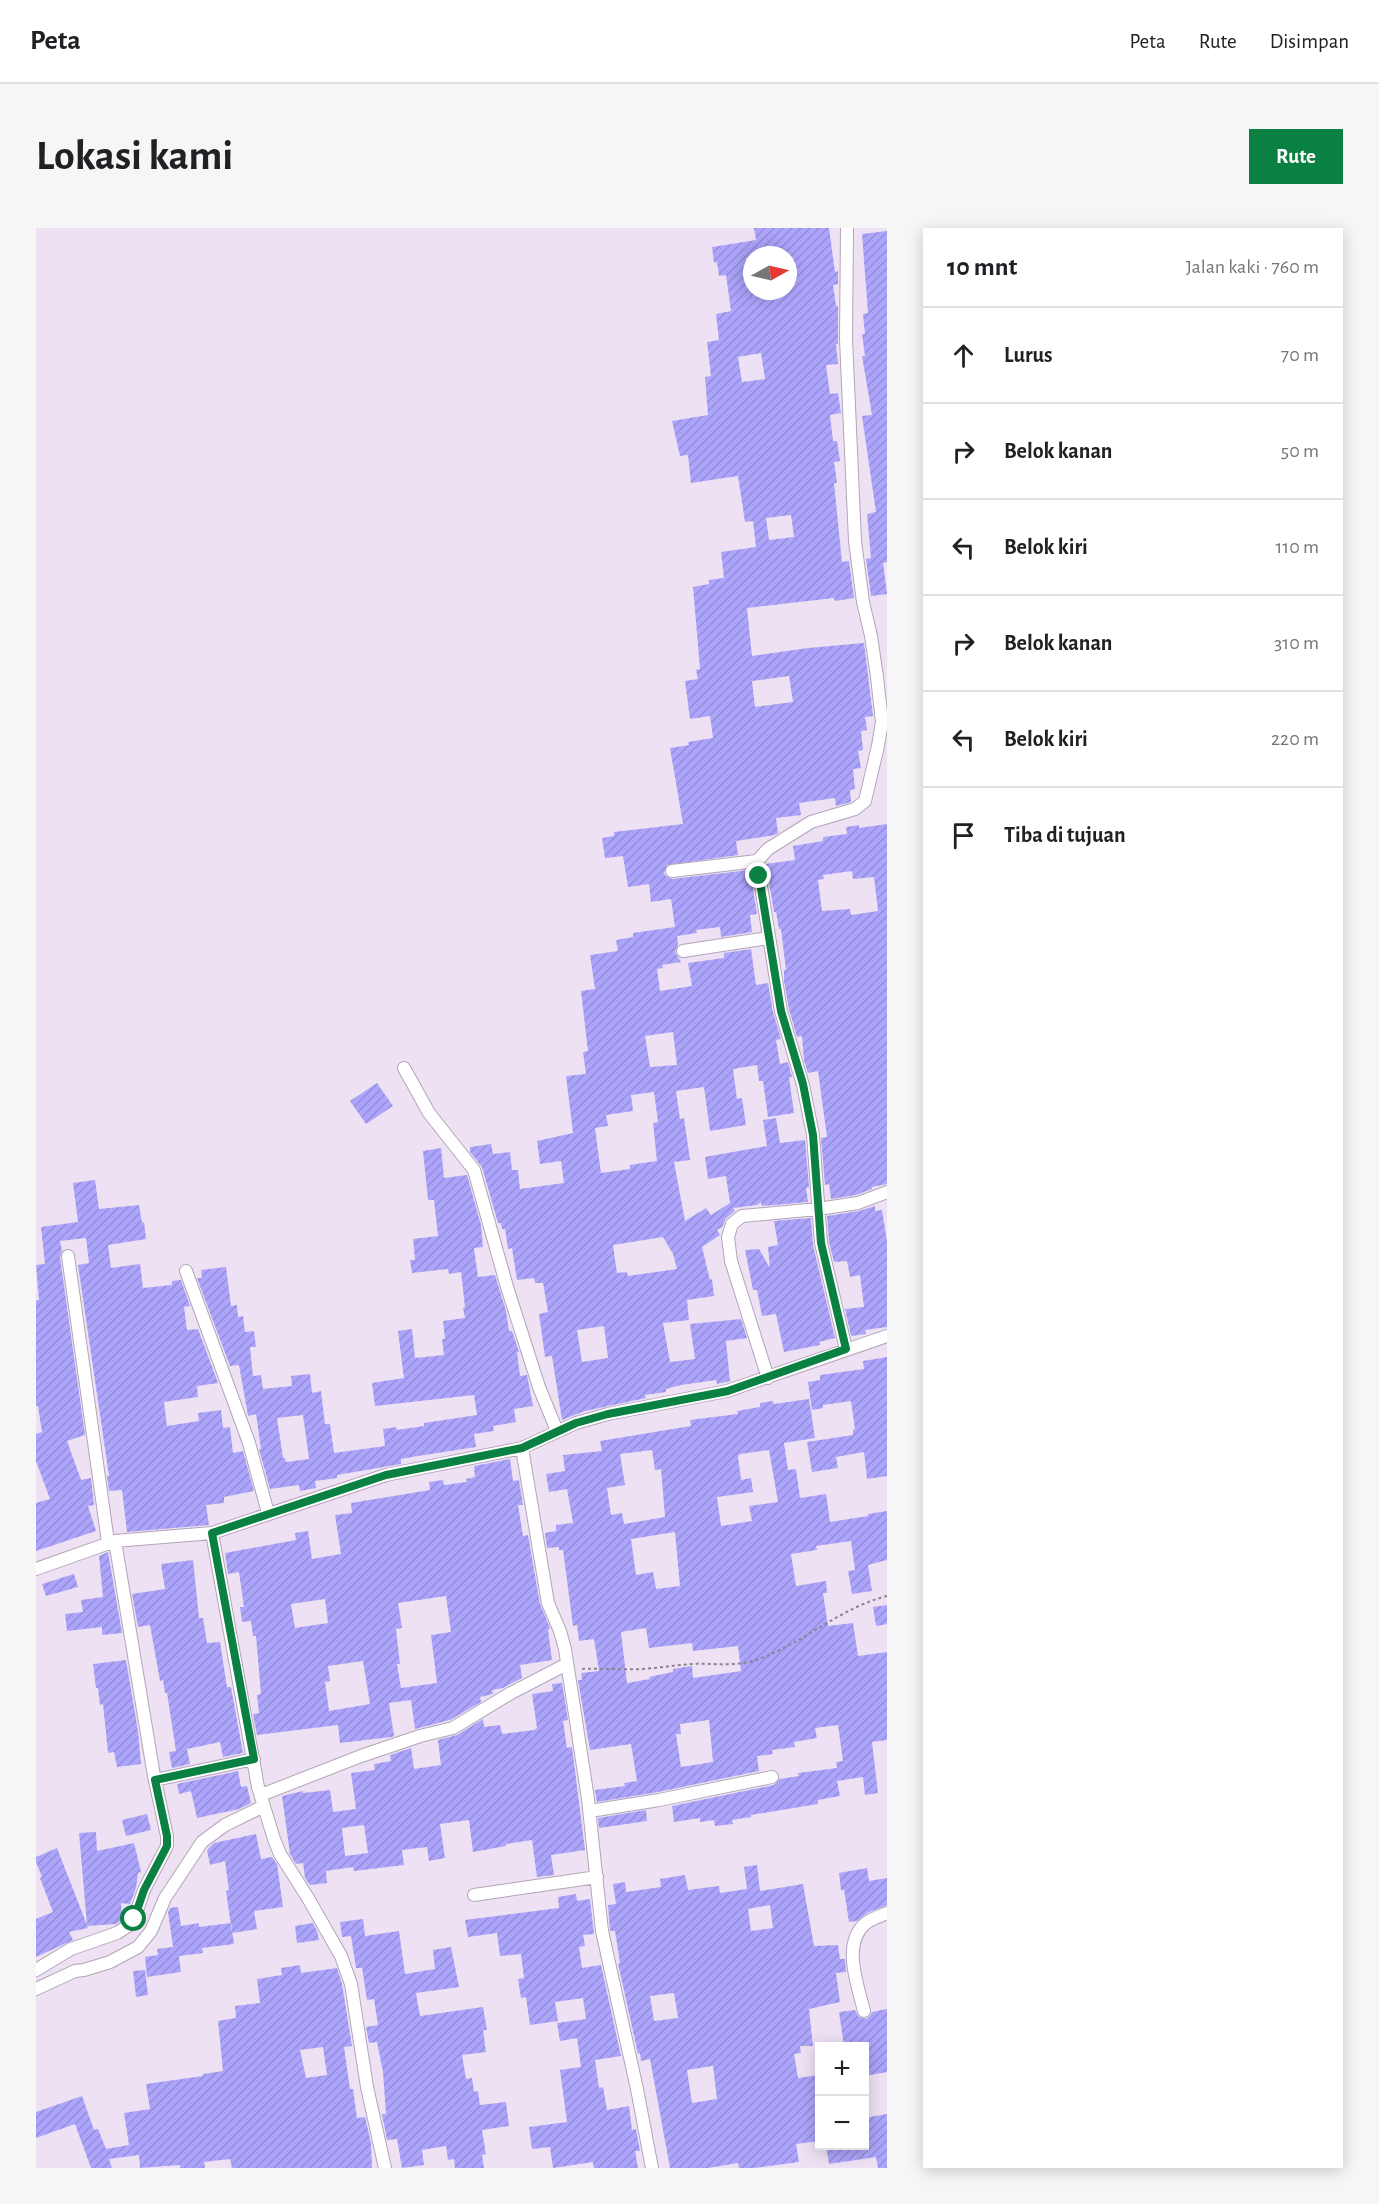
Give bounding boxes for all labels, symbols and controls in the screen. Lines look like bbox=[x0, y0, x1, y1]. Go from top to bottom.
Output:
text: Peta bbox=[30, 27, 81, 55]
text: Peta bbox=[1130, 31, 1166, 52]
text: Rute bbox=[1199, 31, 1237, 52]
text: Disimpan bbox=[1270, 31, 1349, 52]
button: Rute bbox=[1249, 129, 1343, 184]
text: Lokasi kami bbox=[36, 135, 233, 177]
north arrow bbox=[743, 246, 797, 300]
text: 10 mnt bbox=[947, 254, 1017, 280]
text: Jalan kaki · 760 m bbox=[1186, 257, 1319, 277]
icon: ahead bbox=[947, 339, 980, 372]
text: Lurus bbox=[1004, 344, 1053, 366]
text: 70 m bbox=[1281, 345, 1319, 365]
icon: right bbox=[947, 435, 980, 468]
text: Belok kanan bbox=[1004, 440, 1112, 462]
text: 50 m bbox=[1281, 441, 1319, 461]
icon: left bbox=[947, 531, 980, 564]
text: Belok kiri bbox=[1004, 536, 1088, 558]
text: 110 m bbox=[1275, 537, 1319, 557]
icon: right bbox=[947, 627, 980, 660]
text: Belok kanan bbox=[1004, 632, 1112, 654]
text: 310 m bbox=[1274, 633, 1319, 653]
icon: left bbox=[947, 723, 980, 756]
text: Belok kiri bbox=[1004, 728, 1088, 750]
text: 220 m bbox=[1271, 729, 1319, 749]
icon: arrive bbox=[947, 819, 980, 852]
text: Tiba di tujuan bbox=[1004, 824, 1126, 846]
route end bbox=[745, 862, 771, 888]
route start bbox=[120, 1905, 146, 1931]
map controls bbox=[815, 2042, 869, 2150]
button: + bbox=[815, 2042, 869, 2096]
button: − bbox=[815, 2096, 869, 2150]

